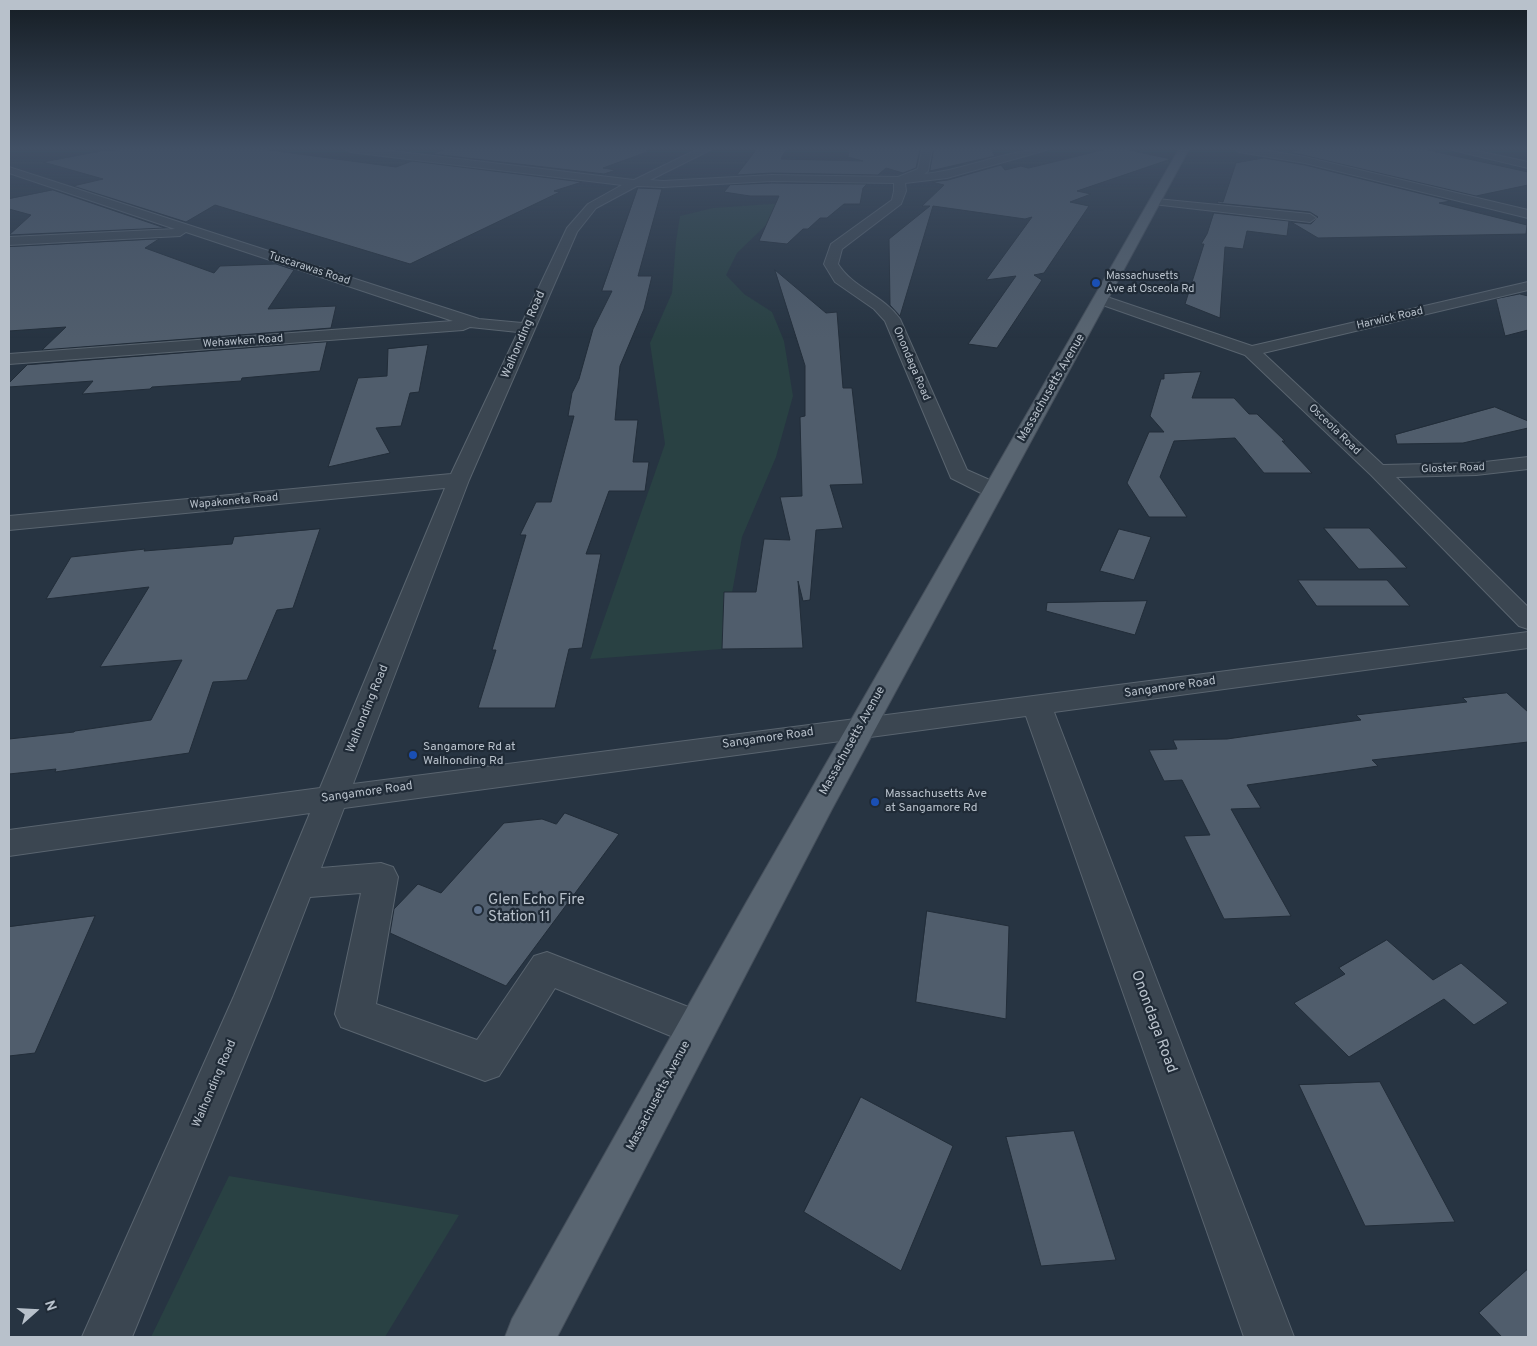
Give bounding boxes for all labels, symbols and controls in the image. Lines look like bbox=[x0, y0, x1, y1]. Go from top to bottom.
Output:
street label: Tuscarawas Road bbox=[267, 250, 351, 288]
place label: Massachusetts Ave at Osceola Rd bbox=[1106, 270, 1194, 296]
marker: Massachusetts Ave at Osceola Rd bbox=[1090, 277, 1102, 289]
street label: Walhonding Road bbox=[499, 289, 549, 381]
street label: Harwick Road bbox=[1356, 305, 1424, 333]
street label: Onondaga Road bbox=[889, 325, 933, 403]
street label: Massachusetts Avenue bbox=[1015, 332, 1089, 444]
street label: Wehawken Road bbox=[202, 333, 284, 351]
street label: Osceola Road bbox=[1305, 402, 1363, 458]
street label: Gloster Road bbox=[1421, 461, 1485, 477]
street label: Wapakoneta Road bbox=[189, 492, 279, 512]
street label: Walhonding Road bbox=[344, 663, 392, 755]
street label: Sangamore Road bbox=[1123, 674, 1217, 702]
street label: Massachusetts Avenue bbox=[817, 684, 889, 798]
street label: Sangamore Road bbox=[721, 725, 815, 753]
place label: Sangamore Rd at Walhonding Rd bbox=[423, 741, 515, 769]
marker: Sangamore Rd at Walhonding Rd bbox=[407, 749, 419, 761]
street label: Sangamore Road bbox=[320, 779, 414, 807]
place label: Massachusetts Ave at Sangamore Rd bbox=[885, 788, 987, 816]
marker: Massachusetts Ave at Sangamore Rd bbox=[869, 796, 881, 808]
place label: Glen Echo Fire Station 11 bbox=[488, 892, 585, 927]
marker: Glen Echo Fire Station 11 bbox=[472, 904, 484, 916]
street label: Onondaga Road bbox=[1126, 968, 1180, 1076]
street label: Walhonding Road bbox=[190, 1038, 240, 1130]
street label: Massachusetts Avenue bbox=[624, 1039, 694, 1153]
north arrow bbox=[10, 1286, 60, 1336]
text: N bbox=[40, 1298, 59, 1313]

